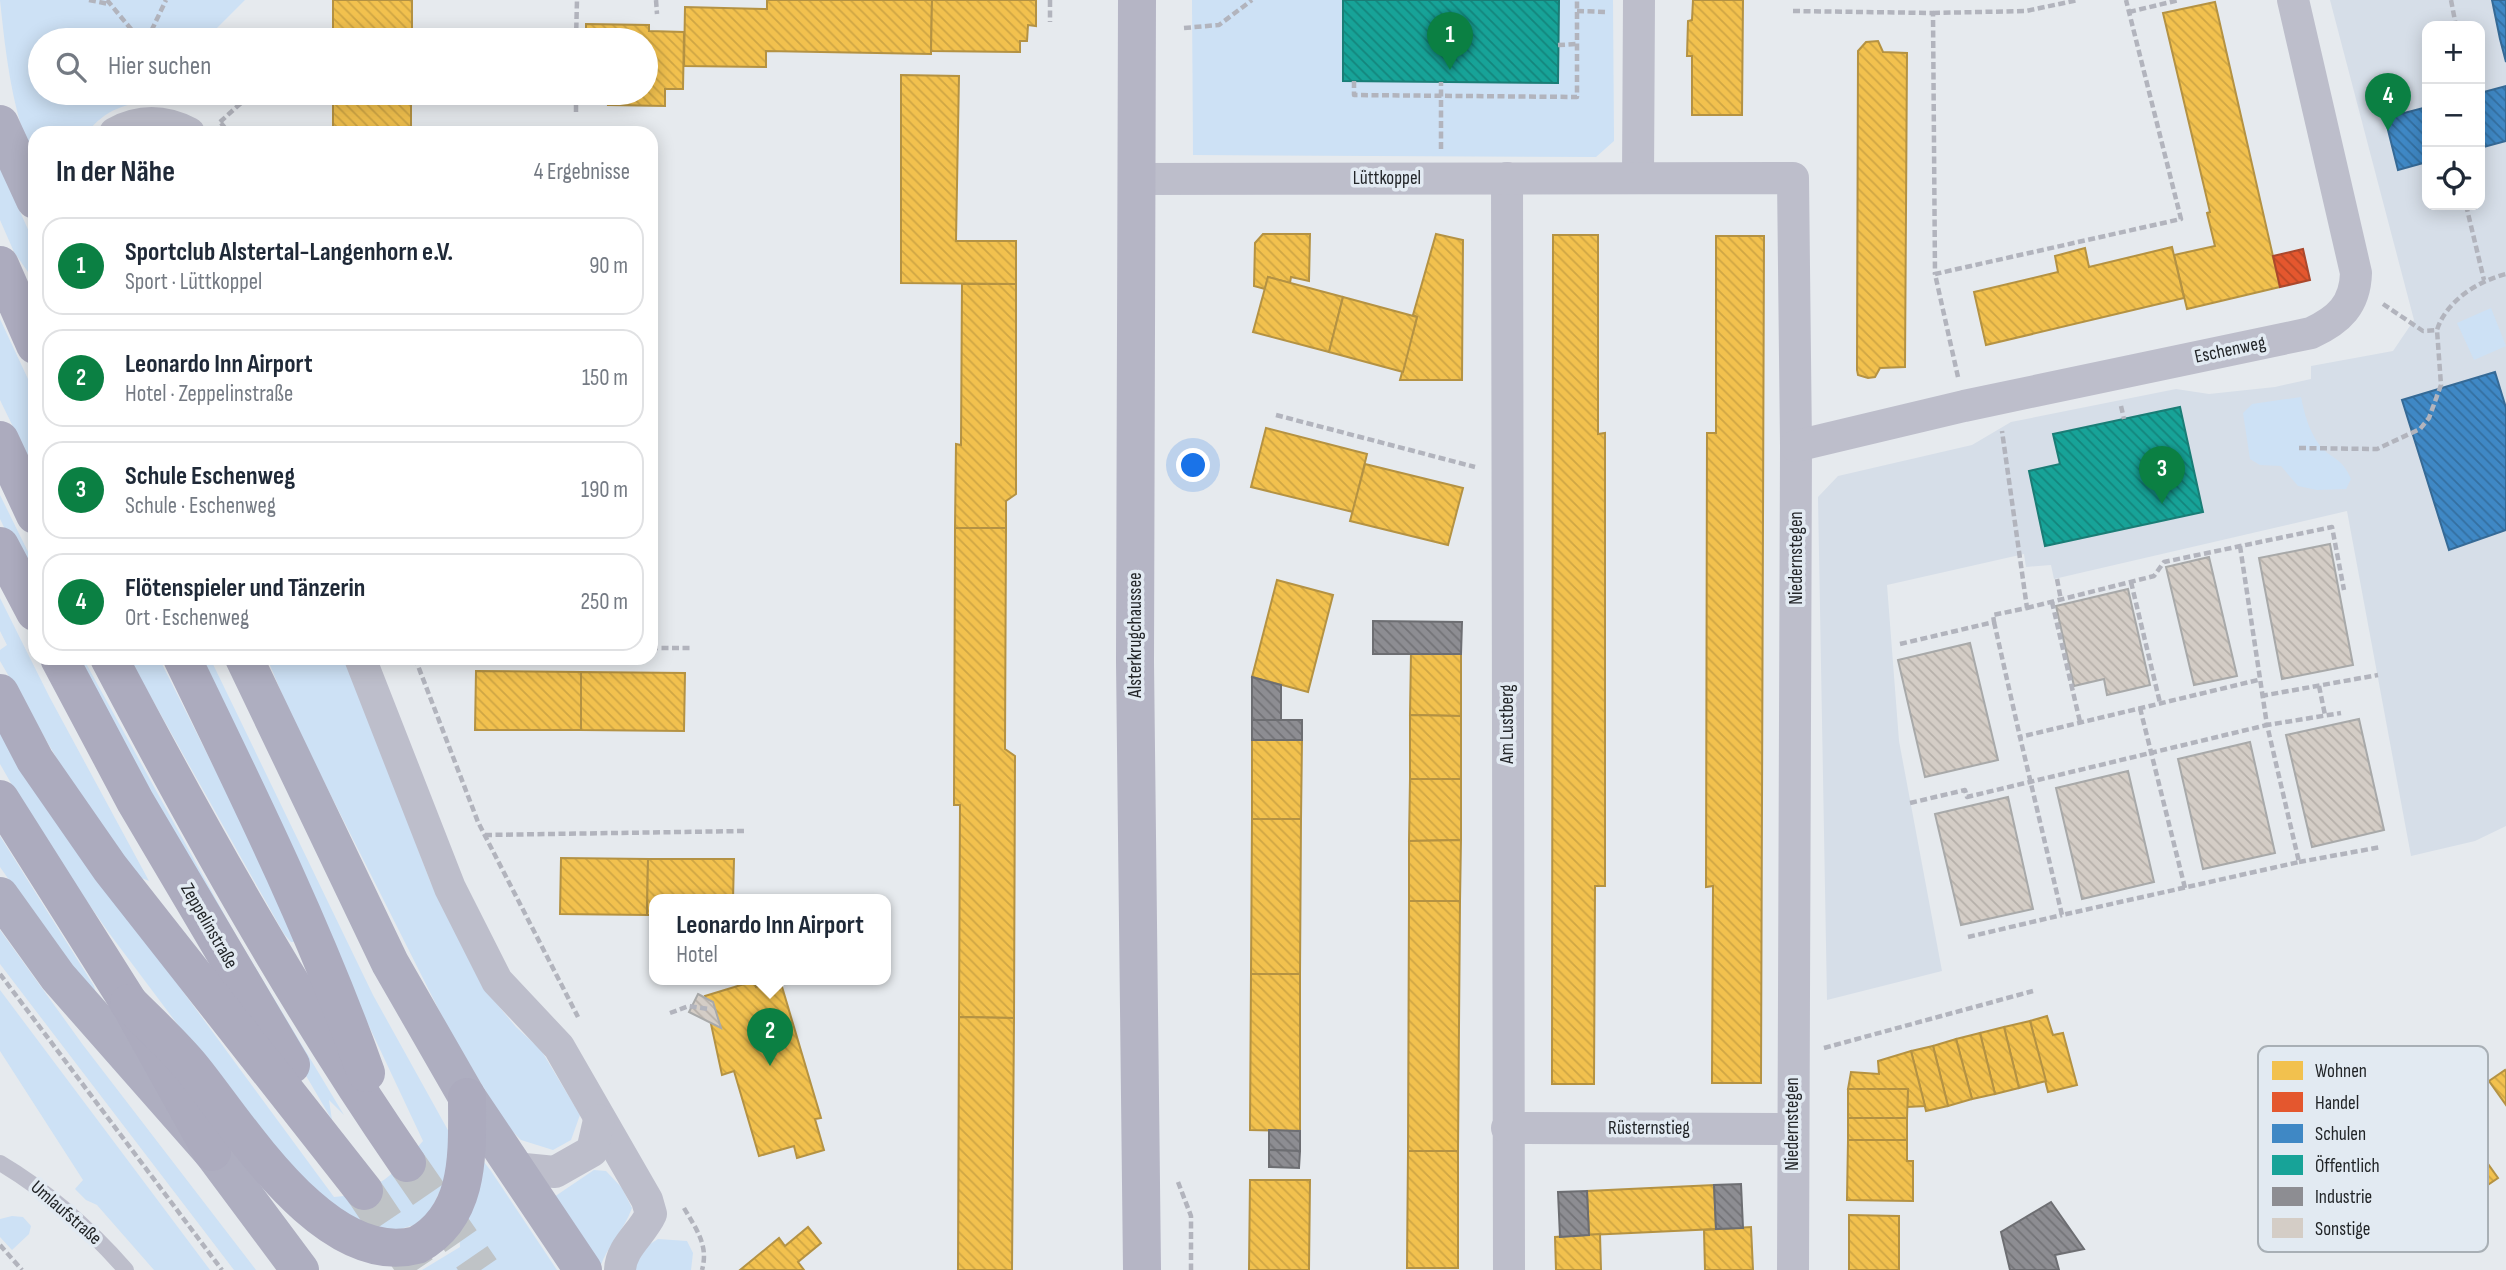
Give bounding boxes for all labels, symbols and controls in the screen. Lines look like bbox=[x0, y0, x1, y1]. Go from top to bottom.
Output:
pin: 1 bbox=[1427, 12, 1473, 70]
map controls bbox=[2422, 21, 2485, 210]
button: + bbox=[2422, 21, 2485, 84]
search box bbox=[28, 28, 658, 105]
icon: search bbox=[52, 48, 90, 86]
text: Hier suchen bbox=[108, 51, 211, 82]
pin: 4 bbox=[2365, 73, 2411, 131]
button: − bbox=[2422, 84, 2485, 147]
button: locate bbox=[2422, 147, 2485, 210]
text: In der Nähe bbox=[56, 154, 175, 190]
text: 4 Ergebnisse bbox=[534, 158, 630, 186]
street label: Lüttkoppel bbox=[1353, 167, 1421, 190]
text: Sportclub Alstertal-Langenhorn e.V. bbox=[125, 237, 453, 268]
text: 1 bbox=[76, 252, 86, 280]
text: 90 m bbox=[589, 252, 628, 280]
text: Sport · Lüttkoppel bbox=[125, 268, 262, 296]
street label: Eschenweg bbox=[2192, 331, 2268, 369]
text: Leonardo Inn Airport bbox=[125, 349, 312, 380]
text: 2 bbox=[76, 364, 86, 392]
text: 150 m bbox=[582, 364, 628, 392]
text: Hotel · Zeppelinstraße bbox=[125, 380, 293, 408]
pin: 3 bbox=[2139, 446, 2185, 504]
your location bbox=[1176, 448, 1210, 482]
text: Schule Eschenweg bbox=[125, 461, 295, 492]
text: 3 bbox=[76, 476, 86, 504]
text: 190 m bbox=[581, 476, 628, 504]
text: Schule · Eschenweg bbox=[125, 492, 276, 520]
street label: Niedernstegen bbox=[1785, 511, 1808, 605]
street label: Alsterkrugchaussee bbox=[1124, 572, 1147, 699]
text: Flötenspieler und Tänzerin bbox=[125, 573, 365, 604]
text: 4 bbox=[76, 588, 86, 616]
text: 250 m bbox=[581, 588, 628, 616]
text: Ort · Eschenweg bbox=[125, 604, 249, 632]
street label: Am Lustberg bbox=[1496, 684, 1519, 765]
street label: Zeppelinstraße bbox=[175, 879, 243, 973]
popup bbox=[649, 894, 891, 985]
text: Leonardo Inn Airport bbox=[676, 910, 864, 941]
text: Hotel bbox=[676, 941, 718, 969]
pin: 2 bbox=[747, 1008, 793, 1066]
legend bbox=[2258, 1046, 2488, 1252]
text: Wohnen bbox=[2315, 1060, 2367, 1083]
street label: Niedernstegen bbox=[1781, 1077, 1804, 1171]
text: Handel bbox=[2315, 1092, 2359, 1115]
street label: Rüsternstieg bbox=[1608, 1117, 1690, 1140]
text: Schulen bbox=[2315, 1123, 2366, 1146]
text: Öffentlich bbox=[2315, 1155, 2380, 1178]
street label: Umlaufstraße bbox=[26, 1176, 106, 1250]
text: Industrie bbox=[2315, 1186, 2372, 1209]
text: Sonstige bbox=[2315, 1218, 2370, 1241]

